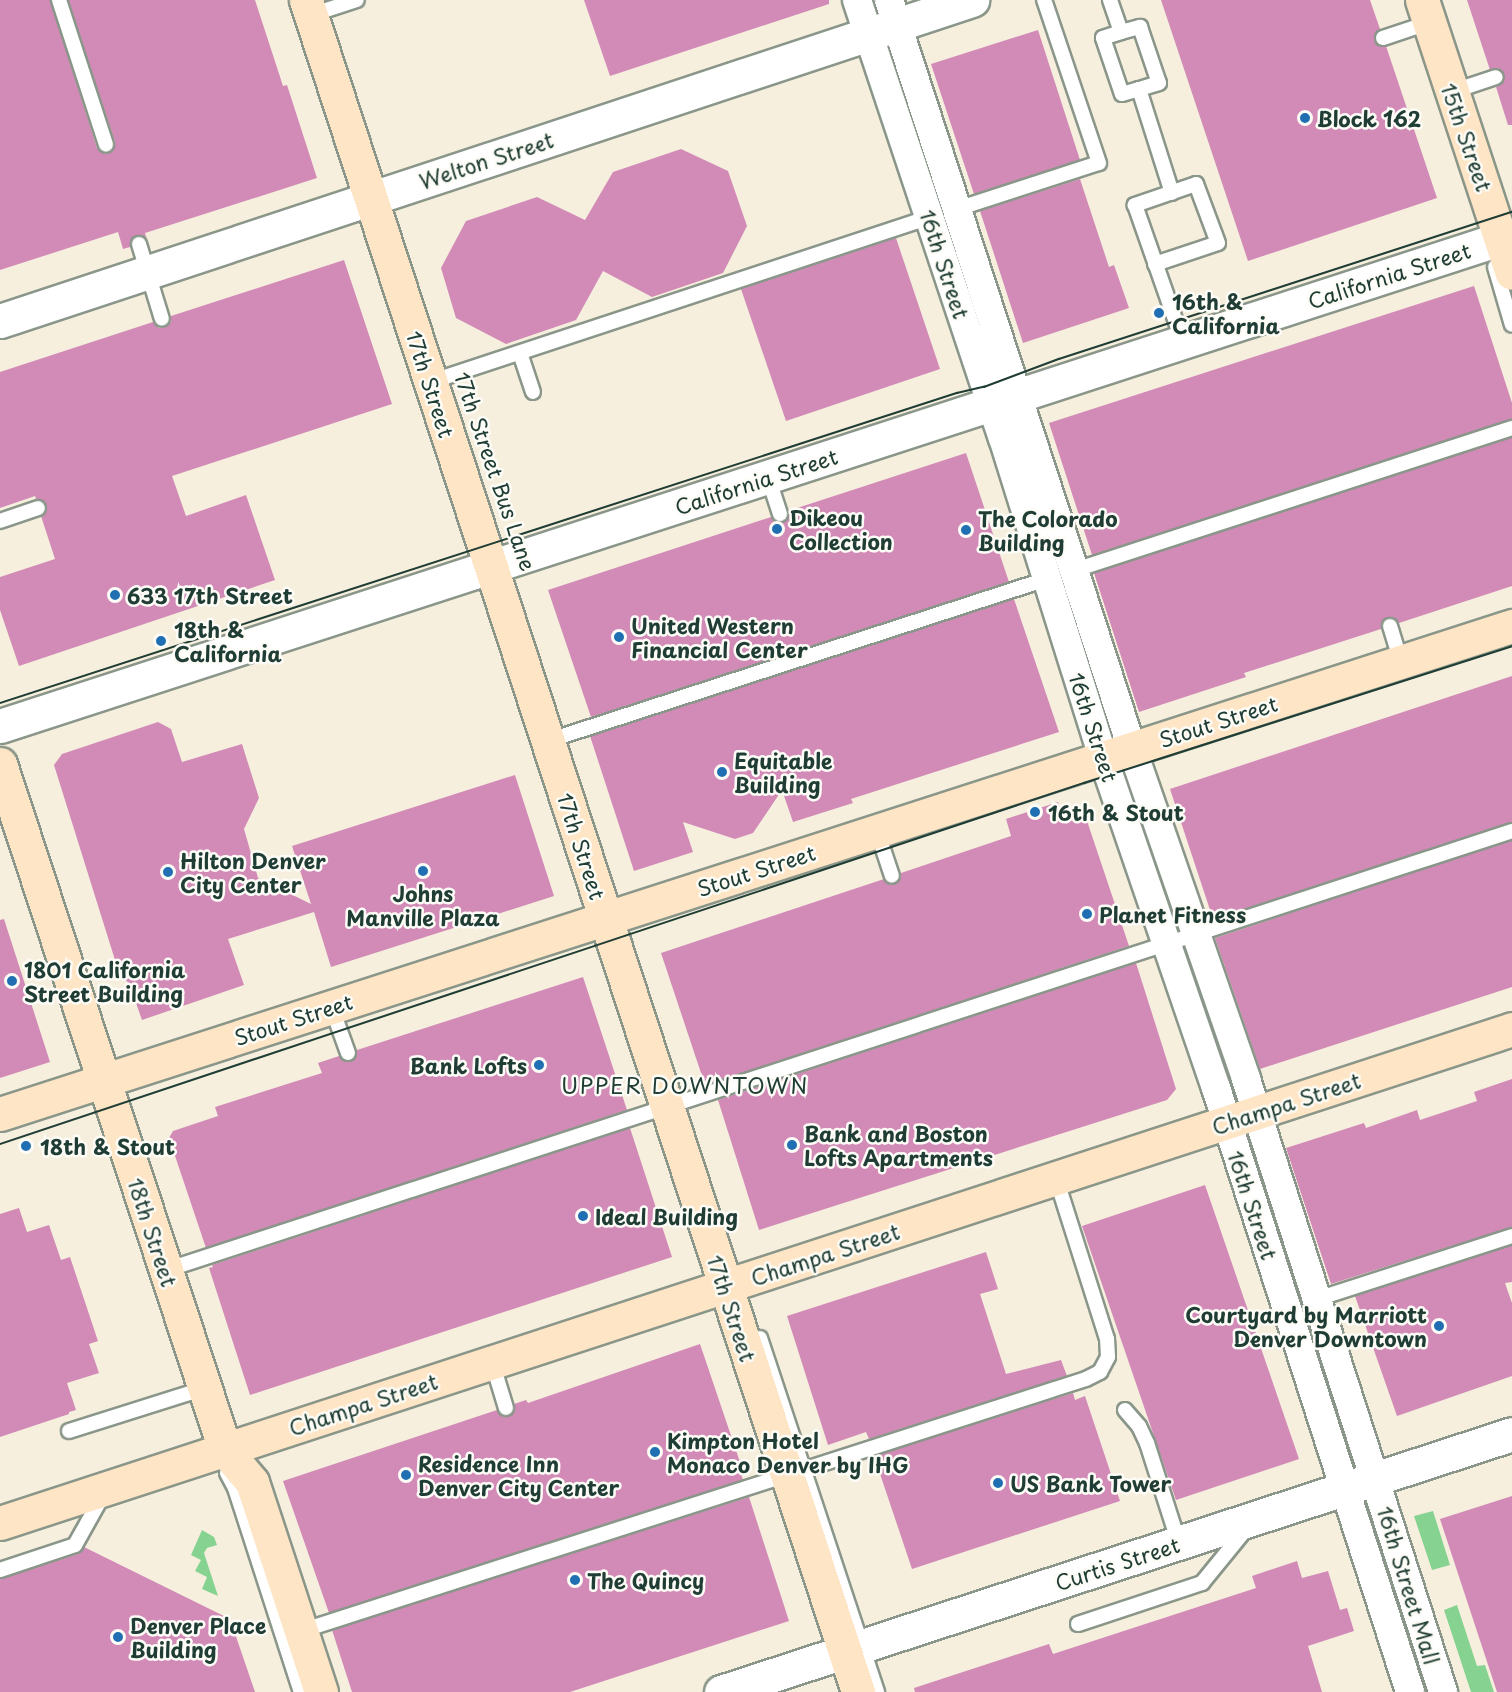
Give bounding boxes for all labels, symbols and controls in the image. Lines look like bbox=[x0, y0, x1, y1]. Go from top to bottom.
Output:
street label: 15th Street bbox=[1437, 80, 1497, 194]
place label: Block 162 bbox=[1317, 105, 1421, 131]
marker: Block 162 bbox=[1298, 111, 1312, 125]
street label: Welton Street bbox=[415, 126, 557, 194]
street label: 16th Street bbox=[915, 206, 975, 322]
street label: California Street bbox=[1304, 237, 1474, 313]
place label: 16th & California bbox=[1172, 288, 1280, 338]
marker: 16th & California bbox=[1150, 304, 1168, 322]
street label: 17th Street bbox=[402, 327, 460, 441]
street label: 17th Street Bus Lane bbox=[450, 368, 542, 574]
street label: California Street bbox=[671, 443, 841, 519]
place label: Dikeou Collection bbox=[789, 504, 893, 554]
place label: The Colorado Building bbox=[978, 505, 1119, 555]
marker: Dikeou Collection bbox=[770, 522, 784, 536]
marker: The Colorado Building bbox=[959, 523, 973, 537]
place label: 633 17th Street bbox=[127, 582, 295, 608]
marker: 633 17th Street bbox=[108, 588, 122, 602]
place label: United Western Financial Center bbox=[631, 612, 808, 662]
place label: 18th & California bbox=[174, 616, 282, 666]
marker: United Western Financial Center bbox=[612, 630, 626, 644]
marker: 18th & California bbox=[152, 632, 170, 650]
street label: 16th Street bbox=[1064, 669, 1124, 785]
street label: Stout Street bbox=[1155, 690, 1281, 752]
place label: Equitable Building bbox=[734, 747, 832, 797]
marker: Equitable Building bbox=[715, 765, 729, 779]
street label: 17th Street bbox=[553, 789, 611, 903]
place label: 16th & Stout bbox=[1048, 799, 1185, 825]
marker: 16th & Stout bbox=[1026, 803, 1044, 821]
street label: Stout Street bbox=[693, 839, 819, 901]
place label: Hilton Denver City Center bbox=[180, 847, 326, 897]
marker: Johns Manville Plaza bbox=[416, 864, 430, 878]
marker: Hilton Denver City Center bbox=[161, 865, 175, 879]
place label: Johns Manville Plaza bbox=[346, 880, 500, 930]
place label: Planet Fitness bbox=[1099, 901, 1248, 927]
marker: Planet Fitness bbox=[1080, 907, 1094, 921]
place label: 1801 California Street Building bbox=[24, 956, 186, 1006]
marker: 1801 California Street Building bbox=[5, 974, 19, 988]
street label: Stout Street bbox=[230, 988, 356, 1050]
place label: Bank Lofts bbox=[411, 1052, 527, 1078]
marker: Bank Lofts bbox=[532, 1058, 546, 1072]
street label: Champa Street bbox=[1208, 1067, 1364, 1139]
district label: UPPER DOWNTOWN bbox=[560, 1072, 810, 1098]
place label: Bank and Boston Lofts Apartments bbox=[804, 1120, 995, 1170]
place label: 18th & Stout bbox=[40, 1133, 175, 1159]
marker: 18th & Stout bbox=[17, 1137, 35, 1155]
marker: Bank and Boston Lofts Apartments bbox=[785, 1138, 799, 1152]
street label: 16th Street bbox=[1223, 1147, 1283, 1263]
street label: 18th Street bbox=[124, 1174, 182, 1290]
place label: Ideal Building bbox=[595, 1203, 739, 1229]
marker: Ideal Building bbox=[576, 1209, 590, 1223]
street label: Champa Street bbox=[747, 1218, 903, 1290]
street label: 17th Street bbox=[703, 1251, 761, 1365]
place label: Courtyard by Marriott Denver Downtown bbox=[1184, 1301, 1427, 1351]
marker: Courtyard by Marriott Denver Downtown bbox=[1432, 1319, 1446, 1333]
street label: Champa Street bbox=[285, 1368, 441, 1440]
place label: Kimpton Hotel Monaco Denver by IHG bbox=[667, 1427, 909, 1477]
marker: Kimpton Hotel Monaco Denver by IHG bbox=[648, 1445, 662, 1459]
place label: Residence Inn Denver City Center bbox=[418, 1450, 622, 1500]
marker: Residence Inn Denver City Center bbox=[399, 1468, 413, 1482]
place label: US Bank Tower bbox=[1010, 1470, 1171, 1496]
marker: US Bank Tower bbox=[991, 1476, 1005, 1490]
street label: 16th Street Mall bbox=[1373, 1502, 1445, 1668]
street label: Curtis Street bbox=[1051, 1531, 1183, 1595]
place label: The Quincy bbox=[587, 1567, 704, 1593]
marker: The Quincy bbox=[568, 1573, 582, 1587]
place label: Denver Place Building bbox=[130, 1612, 268, 1662]
marker: Denver Place Building bbox=[111, 1630, 125, 1644]

